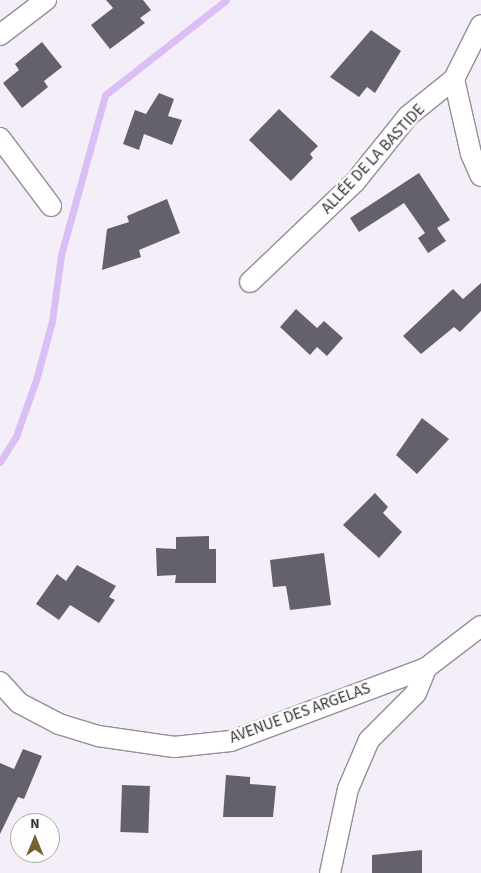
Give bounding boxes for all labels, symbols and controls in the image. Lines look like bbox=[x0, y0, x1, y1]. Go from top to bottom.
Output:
street label: ALLÉE DE LA BASTIDE bbox=[317, 100, 429, 218]
street label: AVENUE DES ARGELAS bbox=[227, 679, 373, 747]
north arrow bbox=[10, 813, 60, 863]
text: N bbox=[30, 814, 40, 834]

